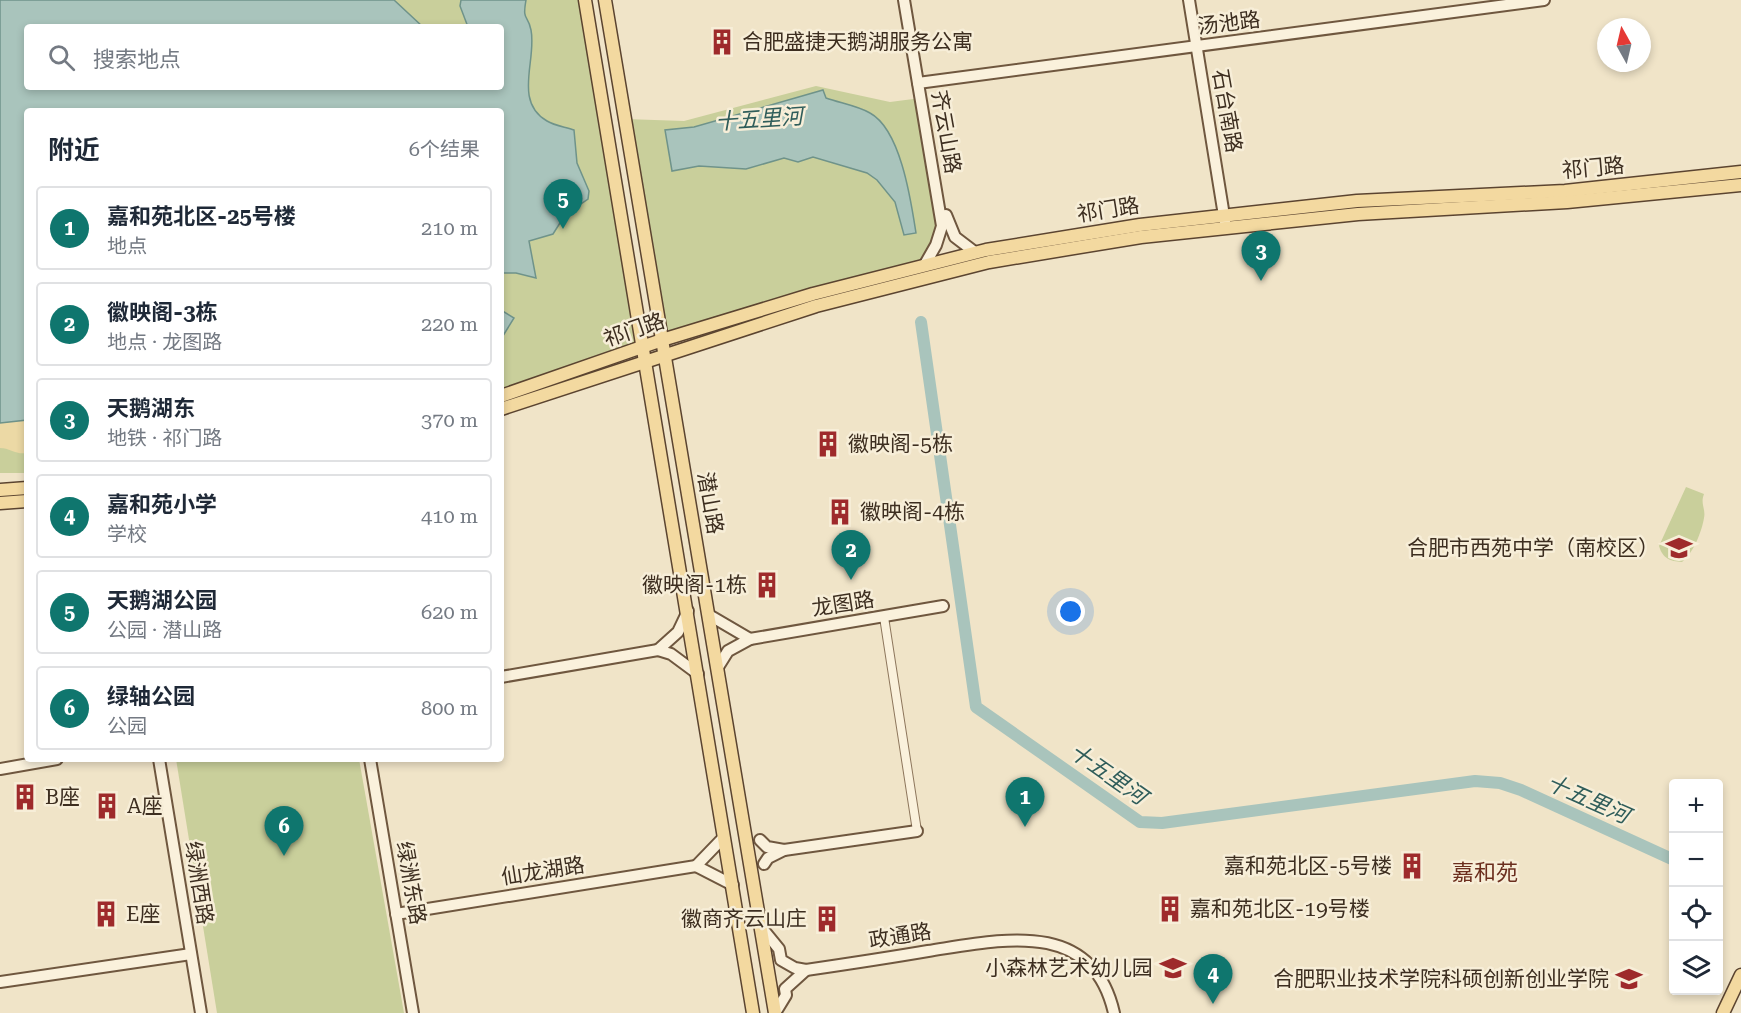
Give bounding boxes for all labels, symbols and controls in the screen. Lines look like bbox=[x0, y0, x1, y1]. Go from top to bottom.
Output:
street label: 汤池路 bbox=[1196, 7, 1262, 39]
north arrow bbox=[1597, 18, 1651, 72]
search box bbox=[24, 24, 504, 90]
building icon: 合肥盛捷天鹅湖服务公寓 bbox=[707, 27, 737, 57]
place label: 合肥盛捷天鹅湖服务公寓 bbox=[742, 30, 973, 54]
icon: search bbox=[45, 41, 78, 74]
text: 搜索地点 bbox=[93, 47, 181, 72]
street label: 石台南路 bbox=[1208, 68, 1246, 154]
street label: 齐云山路 bbox=[927, 89, 965, 175]
water label: 十五里河 bbox=[714, 103, 808, 135]
text: 附近 bbox=[48, 135, 100, 165]
text: 6个结果 bbox=[409, 137, 480, 161]
street label: 祁门路 bbox=[1561, 153, 1625, 183]
pin: 5 bbox=[544, 180, 582, 229]
street label: 祁门路 bbox=[1075, 193, 1141, 227]
text: 嘉和苑北区-25号楼 bbox=[107, 204, 296, 229]
text: 1 bbox=[64, 216, 75, 240]
text: 210 m bbox=[421, 216, 478, 240]
pin: 3 bbox=[1242, 232, 1280, 281]
text: 地点 bbox=[107, 234, 147, 258]
text: 徽映阁-3栋 bbox=[107, 300, 218, 325]
street label: 祁门路 bbox=[600, 308, 668, 352]
text: 2 bbox=[64, 312, 75, 336]
text: 220 m bbox=[421, 312, 478, 336]
text: 地点 · 龙图路 bbox=[107, 330, 222, 354]
text: 天鹅湖东 bbox=[107, 396, 195, 421]
text: 3 bbox=[64, 408, 75, 432]
text: 370 m bbox=[421, 408, 478, 432]
text: 地铁 · 祁门路 bbox=[107, 426, 222, 450]
building icon: 徽映阁-5栋 bbox=[813, 429, 843, 459]
place label: 徽映阁-5栋 bbox=[848, 432, 953, 456]
street label: 潜山路 bbox=[693, 470, 727, 536]
text: 嘉和苑小学 bbox=[107, 492, 217, 517]
building icon: 徽映阁-4栋 bbox=[825, 497, 855, 527]
place label: 徽映阁-4栋 bbox=[860, 500, 965, 524]
text: 4 bbox=[64, 504, 75, 528]
text: 410 m bbox=[421, 504, 478, 528]
text: 学校 bbox=[107, 522, 147, 546]
pin: 2 bbox=[832, 530, 870, 580]
school or university icon: 合肥市西苑中学（南校区） bbox=[1664, 533, 1694, 563]
place label: 合肥市西苑中学（南校区） bbox=[1407, 536, 1659, 560]
building icon: 徽映阁-1栋 bbox=[752, 570, 782, 600]
place label: 徽映阁-1栋 bbox=[642, 573, 747, 597]
street label: 龙图路 bbox=[810, 587, 876, 621]
text: 天鹅湖公园 bbox=[107, 588, 217, 613]
your location bbox=[1056, 597, 1085, 626]
text: 5 bbox=[64, 600, 75, 624]
text: 620 m bbox=[421, 600, 478, 624]
text: 公园 · 潜山路 bbox=[107, 618, 222, 642]
text: 绿轴公园 bbox=[107, 684, 195, 709]
text: 6 bbox=[64, 696, 75, 720]
text: 800 m bbox=[421, 696, 478, 720]
text: 公园 bbox=[107, 714, 147, 738]
water label: 十五里河 bbox=[1065, 739, 1154, 812]
water label: 十五里河 bbox=[1543, 770, 1637, 830]
pin: 1 bbox=[1006, 778, 1044, 827]
map controls bbox=[1669, 779, 1723, 995]
button: + bbox=[1669, 779, 1723, 833]
building icon: B座 bbox=[10, 782, 40, 812]
place label: B座 bbox=[45, 785, 80, 809]
building icon: A座 bbox=[92, 791, 122, 821]
place label: A座 bbox=[127, 794, 163, 818]
pin: 6 bbox=[264, 806, 304, 856]
button: − bbox=[1669, 833, 1723, 887]
street label: 绿洲西路 bbox=[181, 840, 217, 926]
street label: 绿洲东路 bbox=[392, 840, 430, 926]
building icon: 嘉和苑北区-5号楼 bbox=[1397, 851, 1427, 881]
street label: 仙龙湖路 bbox=[500, 853, 586, 889]
place label: 嘉和苑北区-5号楼 bbox=[1224, 854, 1392, 878]
district label: 嘉和苑 bbox=[1452, 860, 1518, 885]
button: locate bbox=[1669, 887, 1723, 941]
building icon: 嘉和苑北区-19号楼 bbox=[1155, 894, 1185, 924]
place label: 嘉和苑北区-19号楼 bbox=[1190, 897, 1370, 921]
building icon: E座 bbox=[91, 899, 121, 929]
place label: E座 bbox=[126, 902, 160, 926]
building icon: 徽商齐云山庄 bbox=[812, 904, 842, 934]
place label: 徽商齐云山庄 bbox=[681, 907, 807, 931]
street label: 政通路 bbox=[867, 919, 933, 953]
button: layers bbox=[1669, 941, 1723, 995]
school or university icon: 小森林艺术幼儿园 bbox=[1158, 953, 1188, 983]
pin: 4 bbox=[1194, 954, 1232, 1004]
place label: 小森林艺术幼儿园 bbox=[985, 956, 1153, 980]
school or university icon: 合肥职业技术学院科硕创新创业学院 bbox=[1614, 964, 1644, 994]
place label: 合肥职业技术学院科硕创新创业学院 bbox=[1273, 967, 1609, 991]

